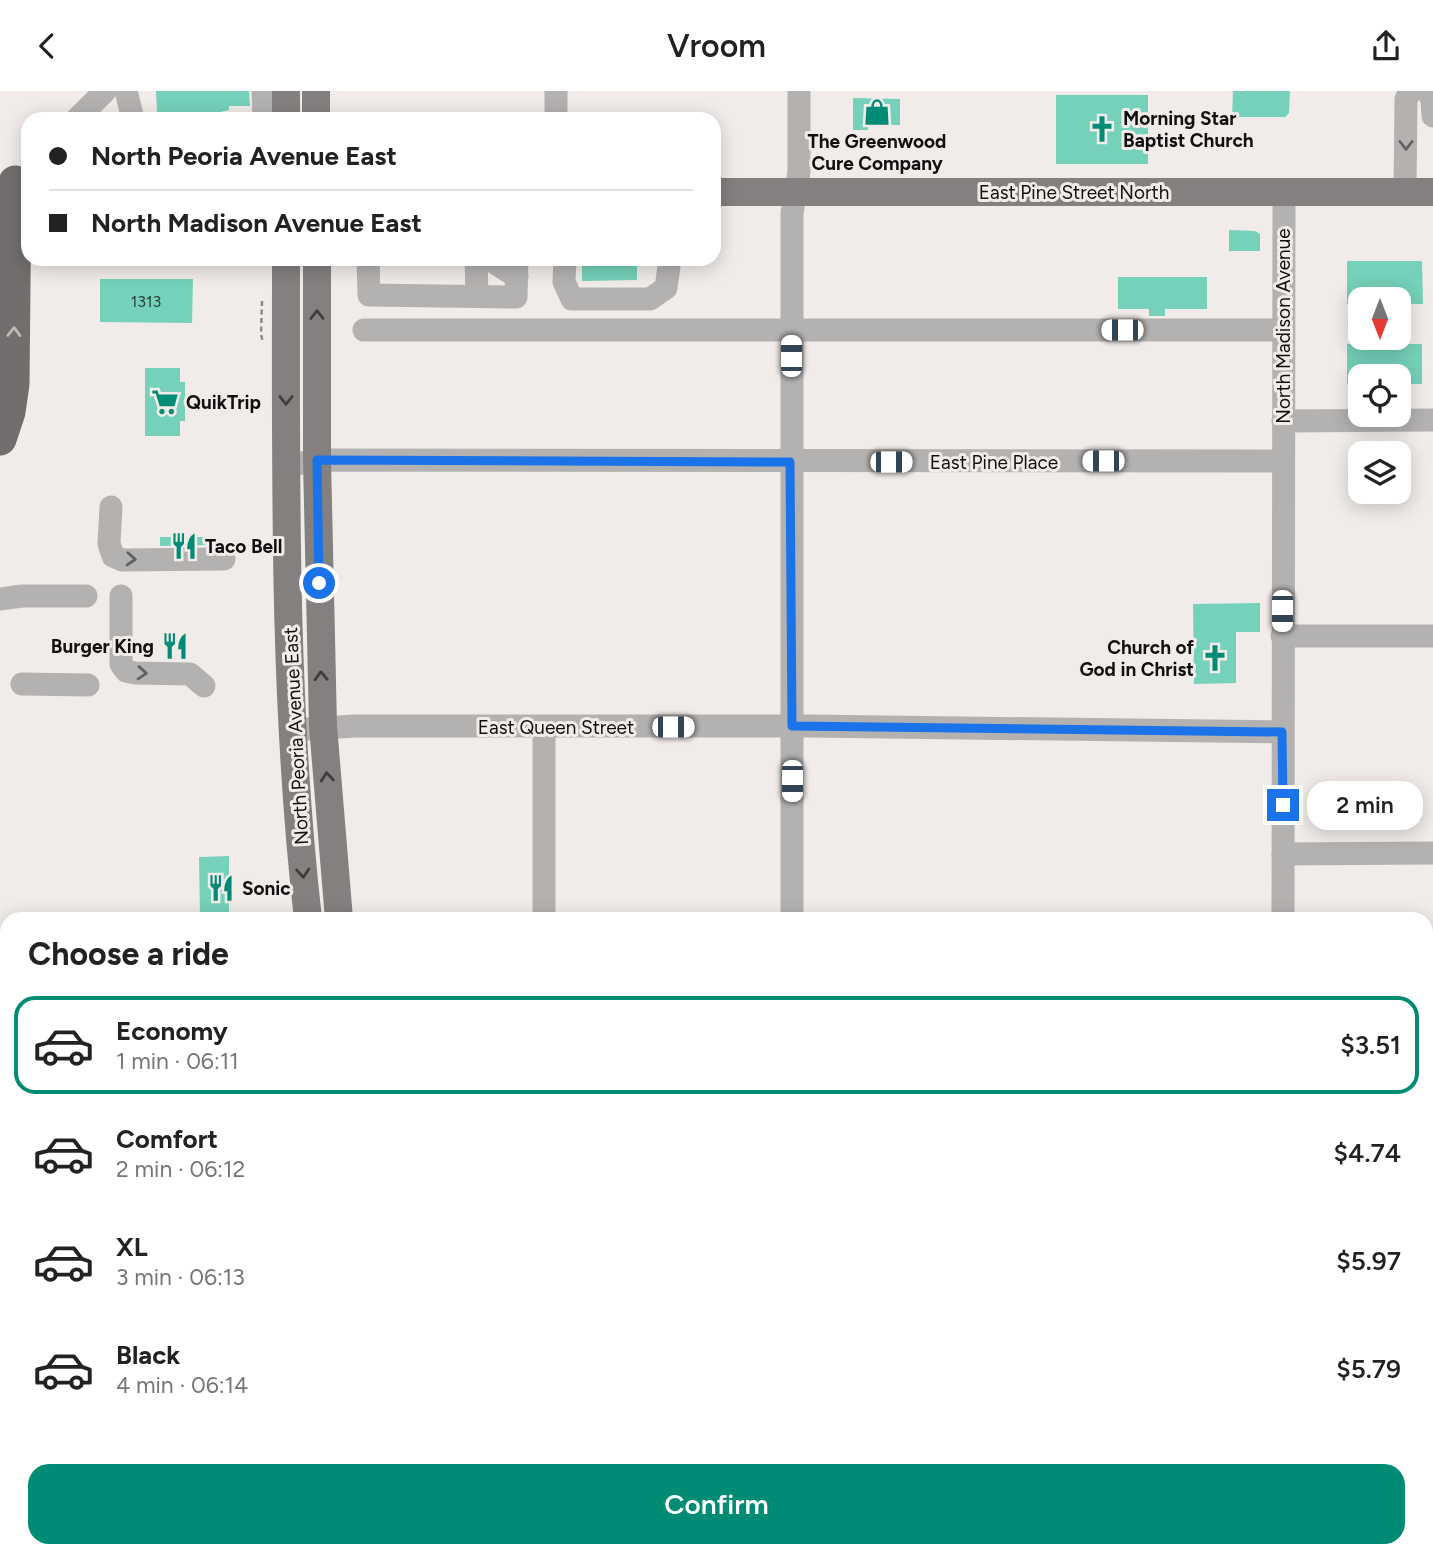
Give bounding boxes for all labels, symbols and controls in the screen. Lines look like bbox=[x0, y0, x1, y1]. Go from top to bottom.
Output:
icon: back bbox=[28, 27, 66, 65]
text: Vroom bbox=[667, 27, 766, 65]
icon: share bbox=[1367, 27, 1405, 65]
shop icon: The Greenwood Cure Company bbox=[862, 97, 892, 127]
place label: Morning Star Baptist Church bbox=[1123, 107, 1254, 152]
church icon: Morning Star Baptist Church bbox=[1087, 114, 1117, 144]
place label: The Greenwood Cure Company bbox=[808, 130, 946, 175]
text: North Peoria Avenue East bbox=[91, 140, 397, 172]
one-way arrow bbox=[1398, 141, 1414, 151]
street label: East Pine Street North bbox=[979, 181, 1169, 204]
text: North Madison Avenue East bbox=[91, 207, 422, 239]
street label: North Madison Avenue bbox=[1272, 228, 1295, 424]
north arrow bbox=[1348, 287, 1410, 350]
map controls bbox=[1348, 287, 1411, 504]
house number: 1313 bbox=[131, 292, 161, 311]
one-way arrow bbox=[309, 309, 325, 320]
car bbox=[1102, 320, 1144, 341]
one-way arrow bbox=[6, 326, 22, 336]
car bbox=[781, 335, 802, 377]
button: locate bbox=[1348, 364, 1411, 427]
supermarket icon: QuikTrip bbox=[150, 387, 180, 417]
place label: QuikTrip bbox=[186, 391, 261, 414]
one-way arrow bbox=[278, 396, 294, 406]
button: layers bbox=[1348, 441, 1411, 504]
street label: East Pine Place bbox=[930, 451, 1058, 474]
car bbox=[1083, 451, 1125, 472]
car bbox=[871, 452, 913, 473]
restaurant icon: Taco Bell bbox=[169, 531, 199, 561]
place label: Taco Bell bbox=[205, 535, 282, 558]
one-way arrow bbox=[126, 551, 137, 566]
route start bbox=[303, 567, 335, 599]
car bbox=[1272, 590, 1293, 632]
street label: North Peoria Avenue East bbox=[279, 627, 313, 845]
restaurant icon: Burger King bbox=[160, 631, 190, 661]
place label: Burger King bbox=[51, 635, 154, 658]
place label: Church of God in Christ bbox=[1079, 636, 1195, 681]
church icon: Church of God in Christ bbox=[1200, 643, 1230, 673]
one-way arrow bbox=[137, 665, 148, 680]
one-way arrow bbox=[314, 670, 329, 681]
street label: East Queen Street bbox=[478, 716, 634, 739]
car bbox=[653, 717, 695, 738]
car bbox=[782, 760, 803, 802]
one-way arrow bbox=[320, 772, 335, 783]
callout: 2 min bbox=[1308, 781, 1423, 829]
route end bbox=[1267, 789, 1299, 821]
text: 2 min bbox=[1336, 791, 1394, 819]
one-way arrow bbox=[295, 867, 310, 878]
restaurant icon: Sonic bbox=[206, 873, 236, 903]
place label: Sonic bbox=[242, 877, 291, 900]
text: Choose a ride bbox=[28, 935, 229, 973]
icon: car bbox=[32, 1014, 95, 1077]
text: Economy bbox=[116, 1015, 228, 1047]
text: $3.51 bbox=[1340, 1029, 1401, 1061]
text: 1 min · 06:11 bbox=[116, 1047, 239, 1075]
icon: car bbox=[32, 1122, 95, 1185]
text: Comfort bbox=[116, 1123, 218, 1155]
text: $4.74 bbox=[1334, 1137, 1401, 1169]
text: 2 min · 06:12 bbox=[116, 1155, 245, 1183]
icon: car bbox=[32, 1230, 95, 1293]
text: XL bbox=[116, 1231, 148, 1263]
text: $5.97 bbox=[1336, 1245, 1401, 1277]
text: 3 min · 06:13 bbox=[116, 1263, 245, 1291]
icon: car bbox=[32, 1338, 95, 1401]
text: Black bbox=[116, 1339, 180, 1371]
text: $5.79 bbox=[1336, 1353, 1401, 1385]
text: 4 min · 06:14 bbox=[116, 1371, 248, 1399]
button: Confirm bbox=[28, 1464, 1405, 1544]

